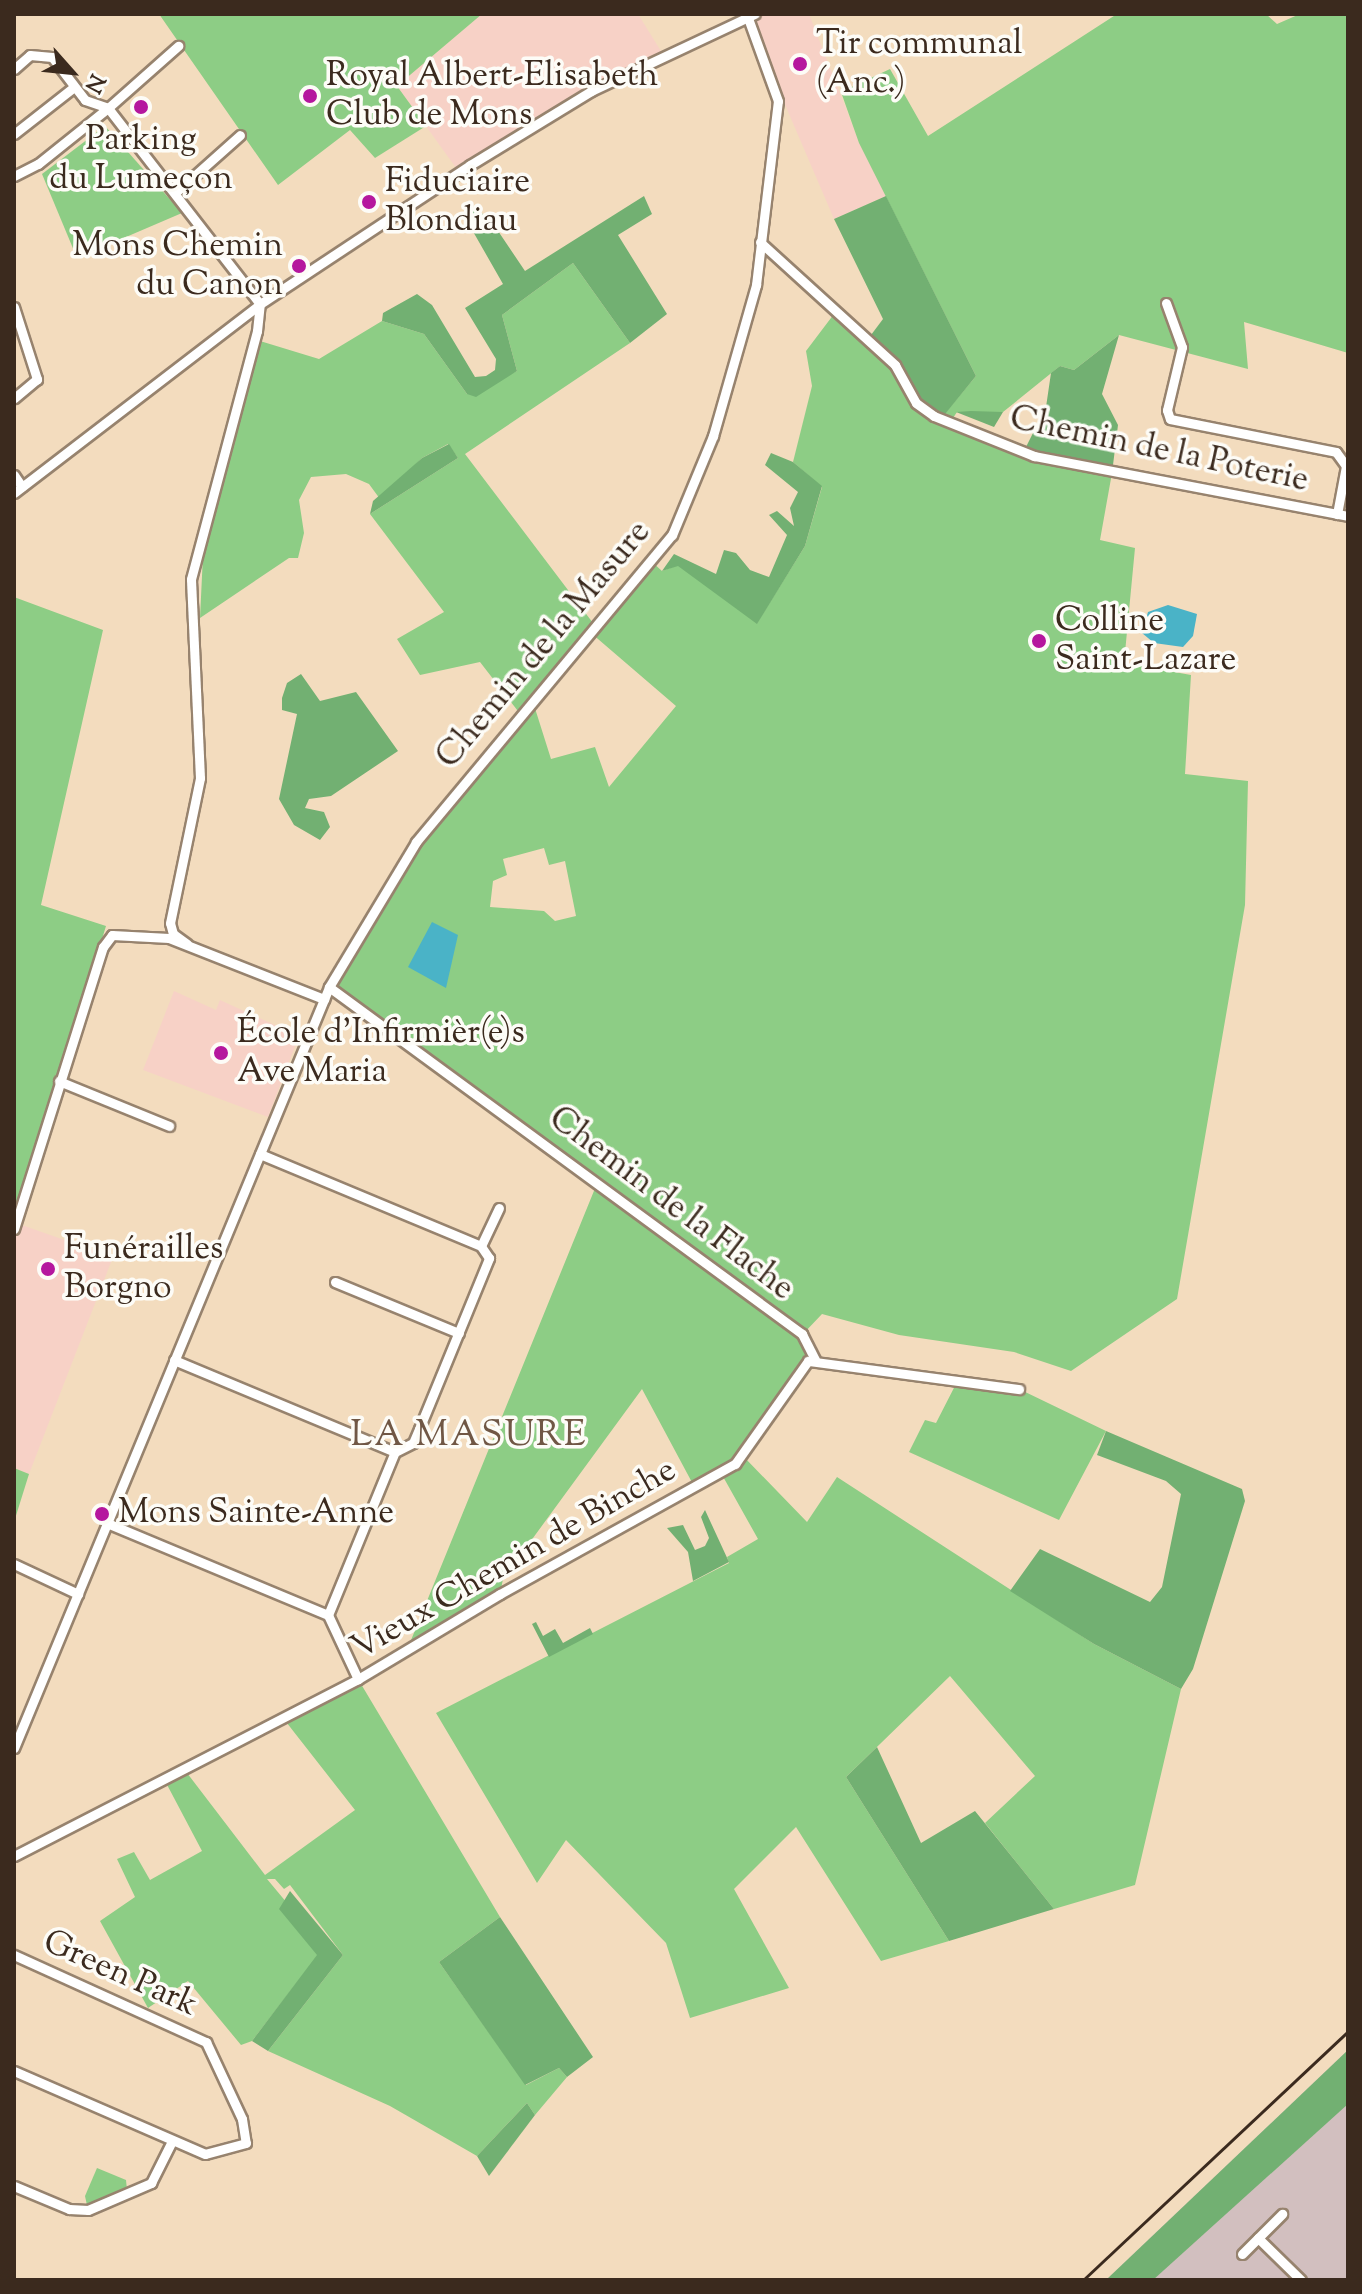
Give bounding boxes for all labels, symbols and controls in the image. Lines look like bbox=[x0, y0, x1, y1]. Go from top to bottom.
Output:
place label: Tir communal (Anc.) bbox=[816, 24, 1022, 104]
north arrow bbox=[32, 32, 112, 112]
marker: Tir communal (Anc.) bbox=[791, 55, 809, 73]
place label: Royal Albert-Elisabeth Club de Mons bbox=[326, 56, 658, 136]
text: N bbox=[75, 68, 112, 98]
marker: Royal Albert-Elisabeth Club de Mons bbox=[301, 87, 319, 105]
marker: Parking du Lumeçon bbox=[132, 98, 150, 116]
place label: Parking du Lumeçon bbox=[49, 120, 233, 200]
place label: Fiduciaire Blondiau bbox=[385, 162, 530, 242]
marker: Fiduciaire Blondiau bbox=[360, 193, 378, 211]
place label: Mons Chemin du Canon bbox=[72, 226, 283, 306]
marker: Mons Chemin du Canon bbox=[290, 257, 308, 275]
street label: Chemin de la Poterie bbox=[1006, 398, 1312, 502]
street label: Chemin de la Masure bbox=[428, 513, 660, 777]
place label: Colline Saint-Lazare bbox=[1055, 601, 1236, 680]
marker: Colline Saint-Lazare bbox=[1030, 632, 1048, 650]
place label: École d'Infirmièr(e)s Ave Maria bbox=[237, 1013, 525, 1092]
marker: École d'Infirmièr(e)s Ave Maria bbox=[212, 1044, 230, 1062]
street label: Chemin de la Flache bbox=[540, 1098, 802, 1310]
place label: Funérailles Borgno bbox=[64, 1229, 223, 1308]
marker: Funérailles Borgno bbox=[39, 1260, 57, 1278]
district label: LA MASURE bbox=[351, 1415, 587, 1459]
street label: Vieux Chemin de Binche bbox=[345, 1450, 683, 1670]
place label: Mons Sainte-Anne bbox=[118, 1494, 394, 1534]
marker: Mons Sainte-Anne bbox=[93, 1505, 111, 1523]
street label: Green Park bbox=[37, 1922, 203, 2026]

